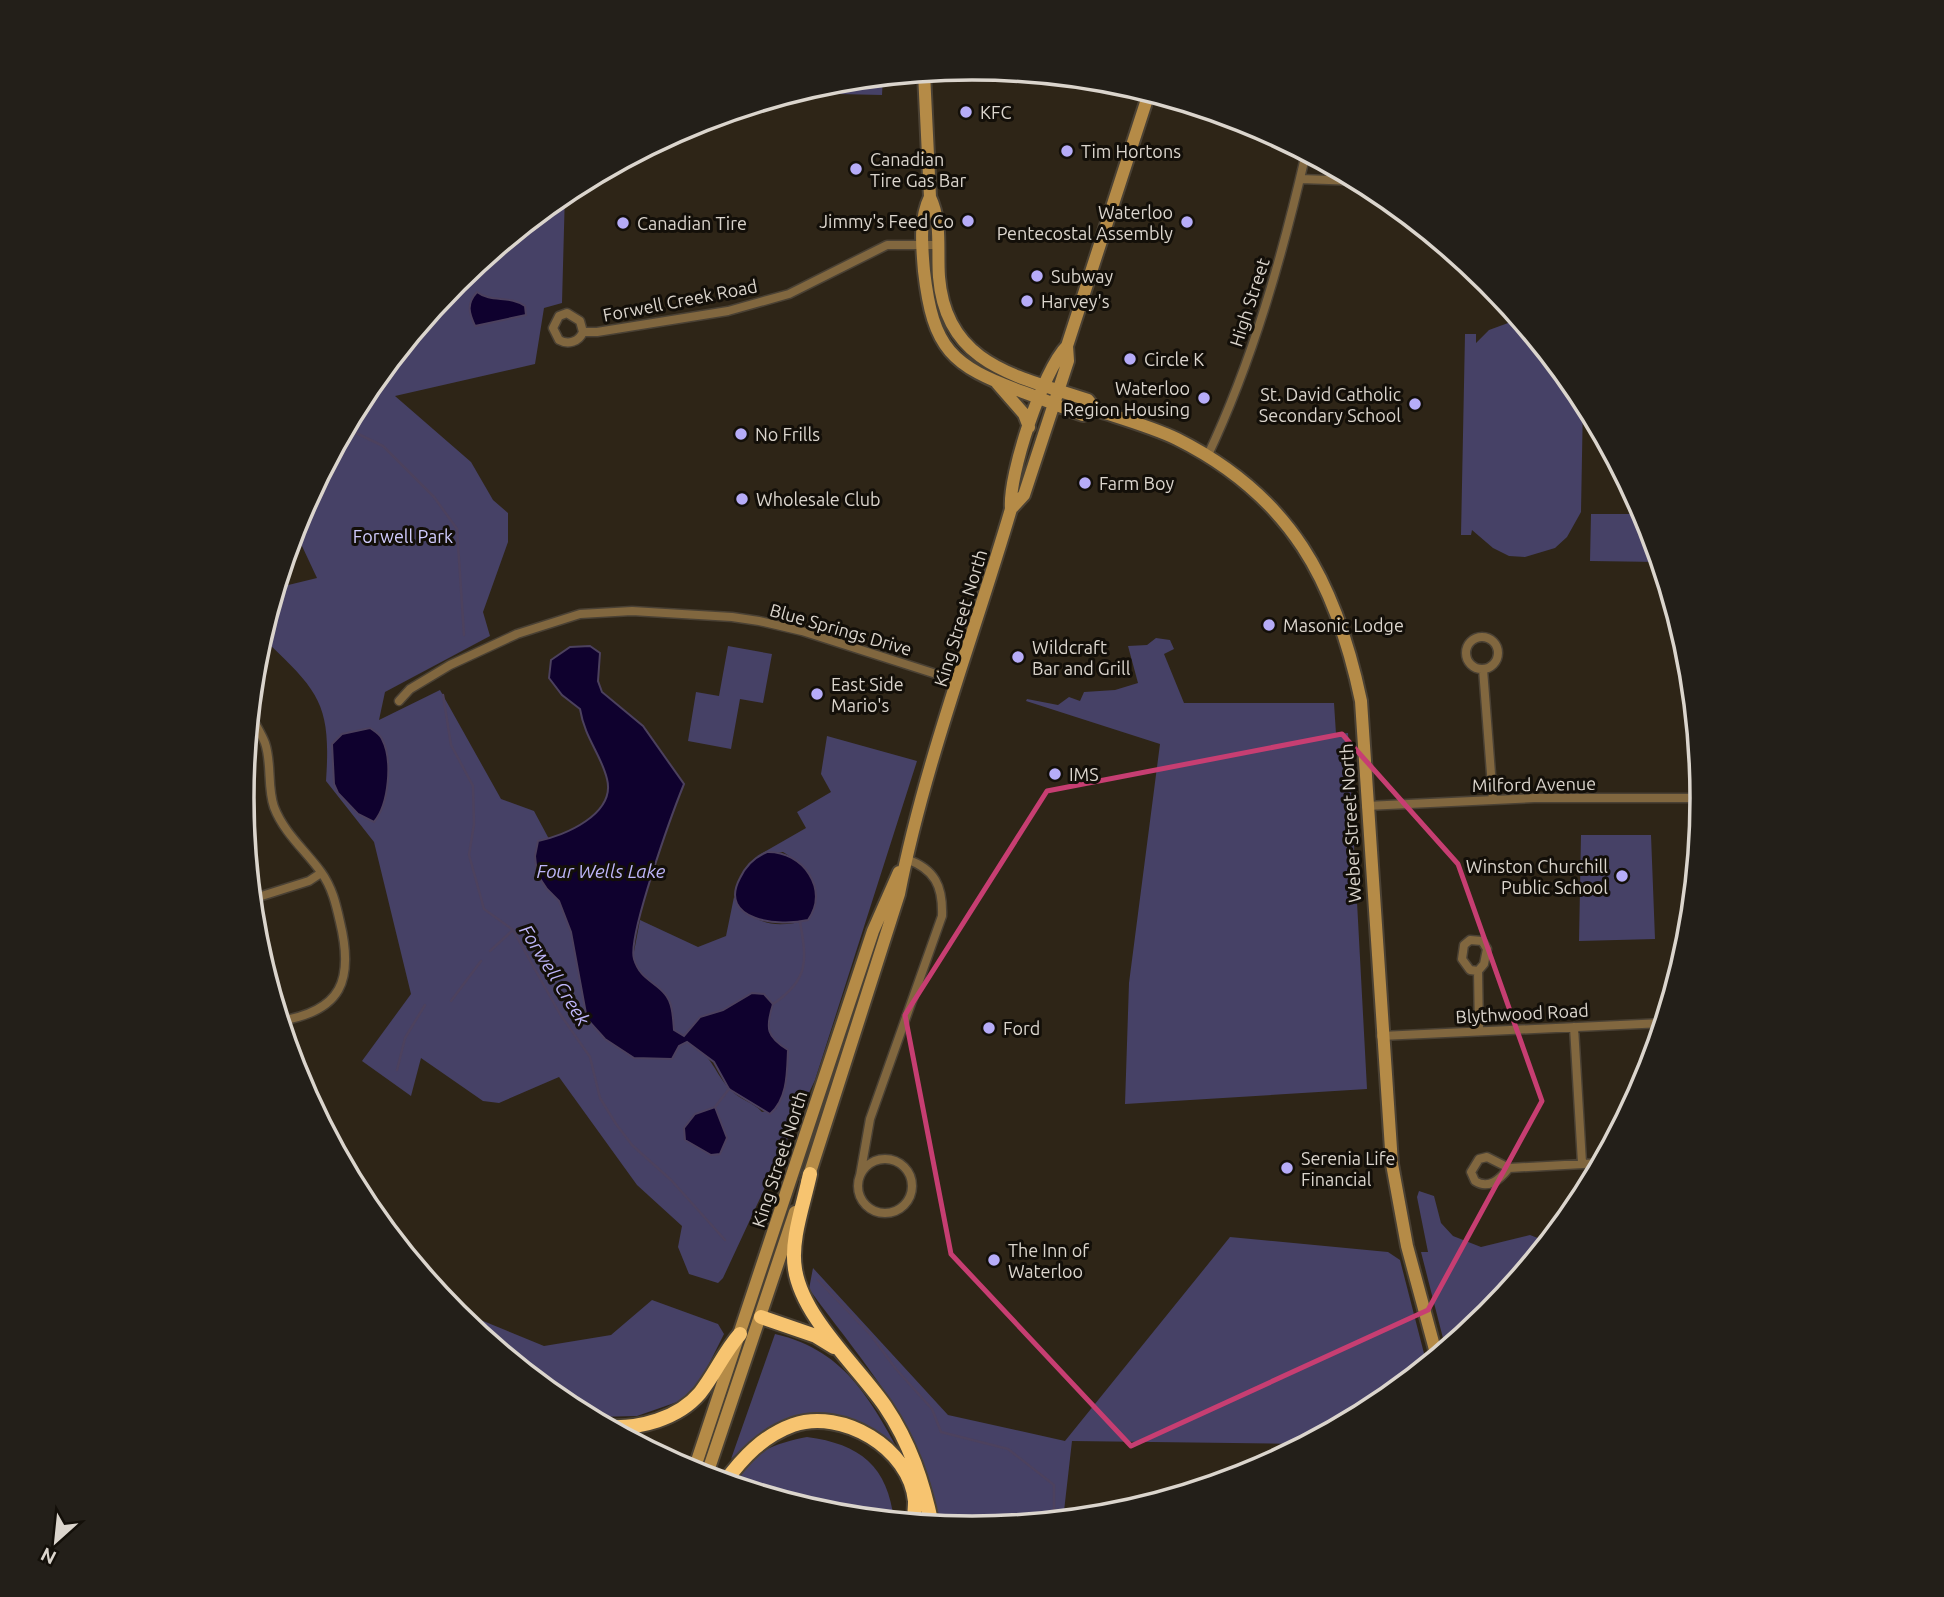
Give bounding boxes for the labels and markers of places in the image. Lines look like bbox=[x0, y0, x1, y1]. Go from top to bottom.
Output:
place label: KFC bbox=[980, 102, 1011, 122]
marker: KFC bbox=[958, 104, 974, 120]
place label: Tim Hortons bbox=[1081, 141, 1181, 161]
marker: Tim Hortons bbox=[1059, 143, 1075, 159]
place label: Canadian Tire Gas Bar bbox=[870, 149, 966, 190]
marker: Canadian Tire Gas Bar bbox=[848, 161, 864, 177]
place label: Waterloo Pentecostal Assembly bbox=[997, 202, 1173, 243]
place label: Jimmy's Feed Co bbox=[819, 211, 954, 231]
place label: Canadian Tire bbox=[637, 213, 747, 233]
marker: Jimmy's Feed Co bbox=[960, 213, 976, 229]
marker: Waterloo Pentecostal Assembly bbox=[1179, 214, 1195, 230]
marker: Canadian Tire bbox=[615, 215, 631, 231]
place label: Subway bbox=[1051, 266, 1113, 286]
marker: Subway bbox=[1029, 268, 1045, 284]
place label: Harvey's bbox=[1041, 291, 1110, 311]
marker: Harvey's bbox=[1019, 293, 1035, 309]
place label: Circle K bbox=[1144, 349, 1204, 369]
marker: Circle K bbox=[1122, 351, 1138, 367]
place label: Waterloo Region Housing bbox=[1063, 378, 1190, 419]
place label: St. David Catholic Secondary School bbox=[1259, 384, 1401, 425]
marker: Waterloo Region Housing bbox=[1196, 390, 1212, 406]
marker: St. David Catholic Secondary School bbox=[1407, 396, 1423, 412]
place label: No Frills bbox=[755, 424, 820, 444]
marker: No Frills bbox=[733, 426, 749, 442]
place label: Farm Boy bbox=[1099, 473, 1174, 493]
marker: Farm Boy bbox=[1077, 475, 1093, 491]
place label: Wholesale Club bbox=[756, 489, 881, 509]
marker: Wholesale Club bbox=[734, 491, 750, 507]
place label: Masonic Lodge bbox=[1283, 615, 1404, 635]
marker: Masonic Lodge bbox=[1261, 617, 1277, 633]
place label: Wildcraft Bar and Grill bbox=[1032, 637, 1131, 678]
marker: Wildcraft Bar and Grill bbox=[1010, 649, 1026, 665]
place label: East Side Mario's bbox=[831, 674, 904, 715]
marker: East Side Mario's bbox=[809, 686, 825, 702]
place label: IMS bbox=[1069, 764, 1099, 784]
marker: IMS bbox=[1047, 766, 1063, 782]
place label: Winston Churchill Public School bbox=[1466, 856, 1608, 897]
marker: Winston Churchill Public School bbox=[1614, 868, 1630, 884]
place label: Ford bbox=[1003, 1018, 1040, 1038]
marker: Ford bbox=[981, 1020, 997, 1036]
place label: Serenia Life Financial bbox=[1301, 1148, 1395, 1189]
marker: Serenia Life Financial bbox=[1279, 1160, 1295, 1176]
place label: The Inn of Waterloo bbox=[1008, 1240, 1089, 1281]
marker: The Inn of Waterloo bbox=[986, 1252, 1002, 1268]

